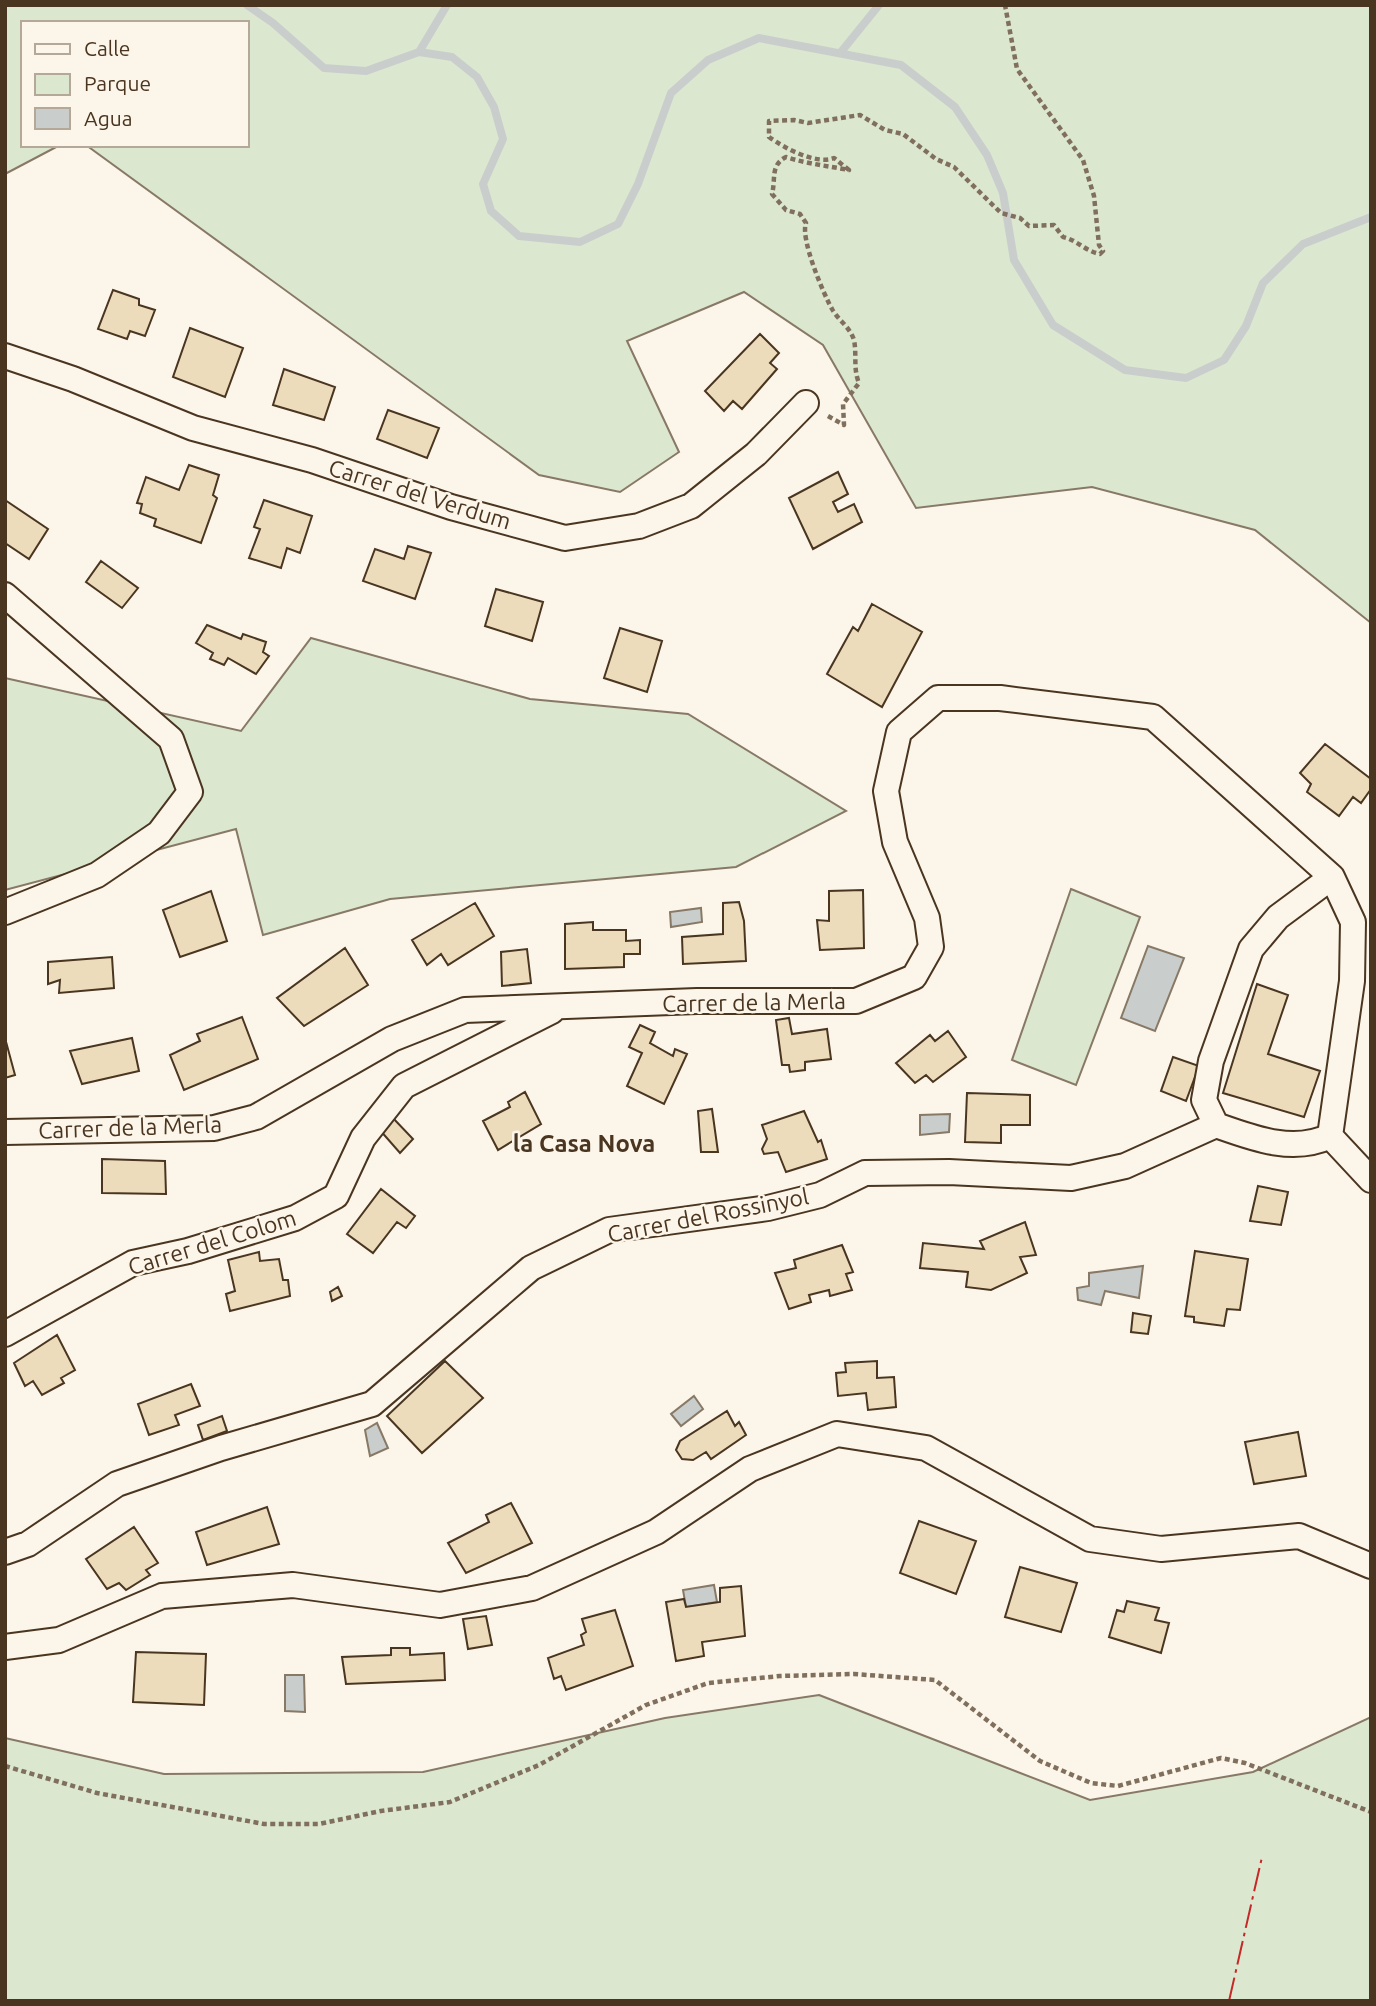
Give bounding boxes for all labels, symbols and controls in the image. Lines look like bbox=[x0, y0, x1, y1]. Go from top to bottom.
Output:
legend bbox=[21, 21, 248, 147]
text: Calle bbox=[84, 36, 130, 60]
text: Parque bbox=[84, 71, 151, 95]
text: Agua bbox=[84, 106, 133, 130]
street label: Carrer del Verdum bbox=[326, 454, 514, 534]
street label: Carrer de la Merla bbox=[662, 988, 846, 1016]
street label: Carrer de la Merla bbox=[38, 1111, 222, 1143]
district label: la Casa Nova bbox=[513, 1130, 655, 1157]
street label: Carrer del Rossinyol bbox=[605, 1183, 811, 1247]
street label: Carrer del Colom bbox=[125, 1205, 299, 1279]

